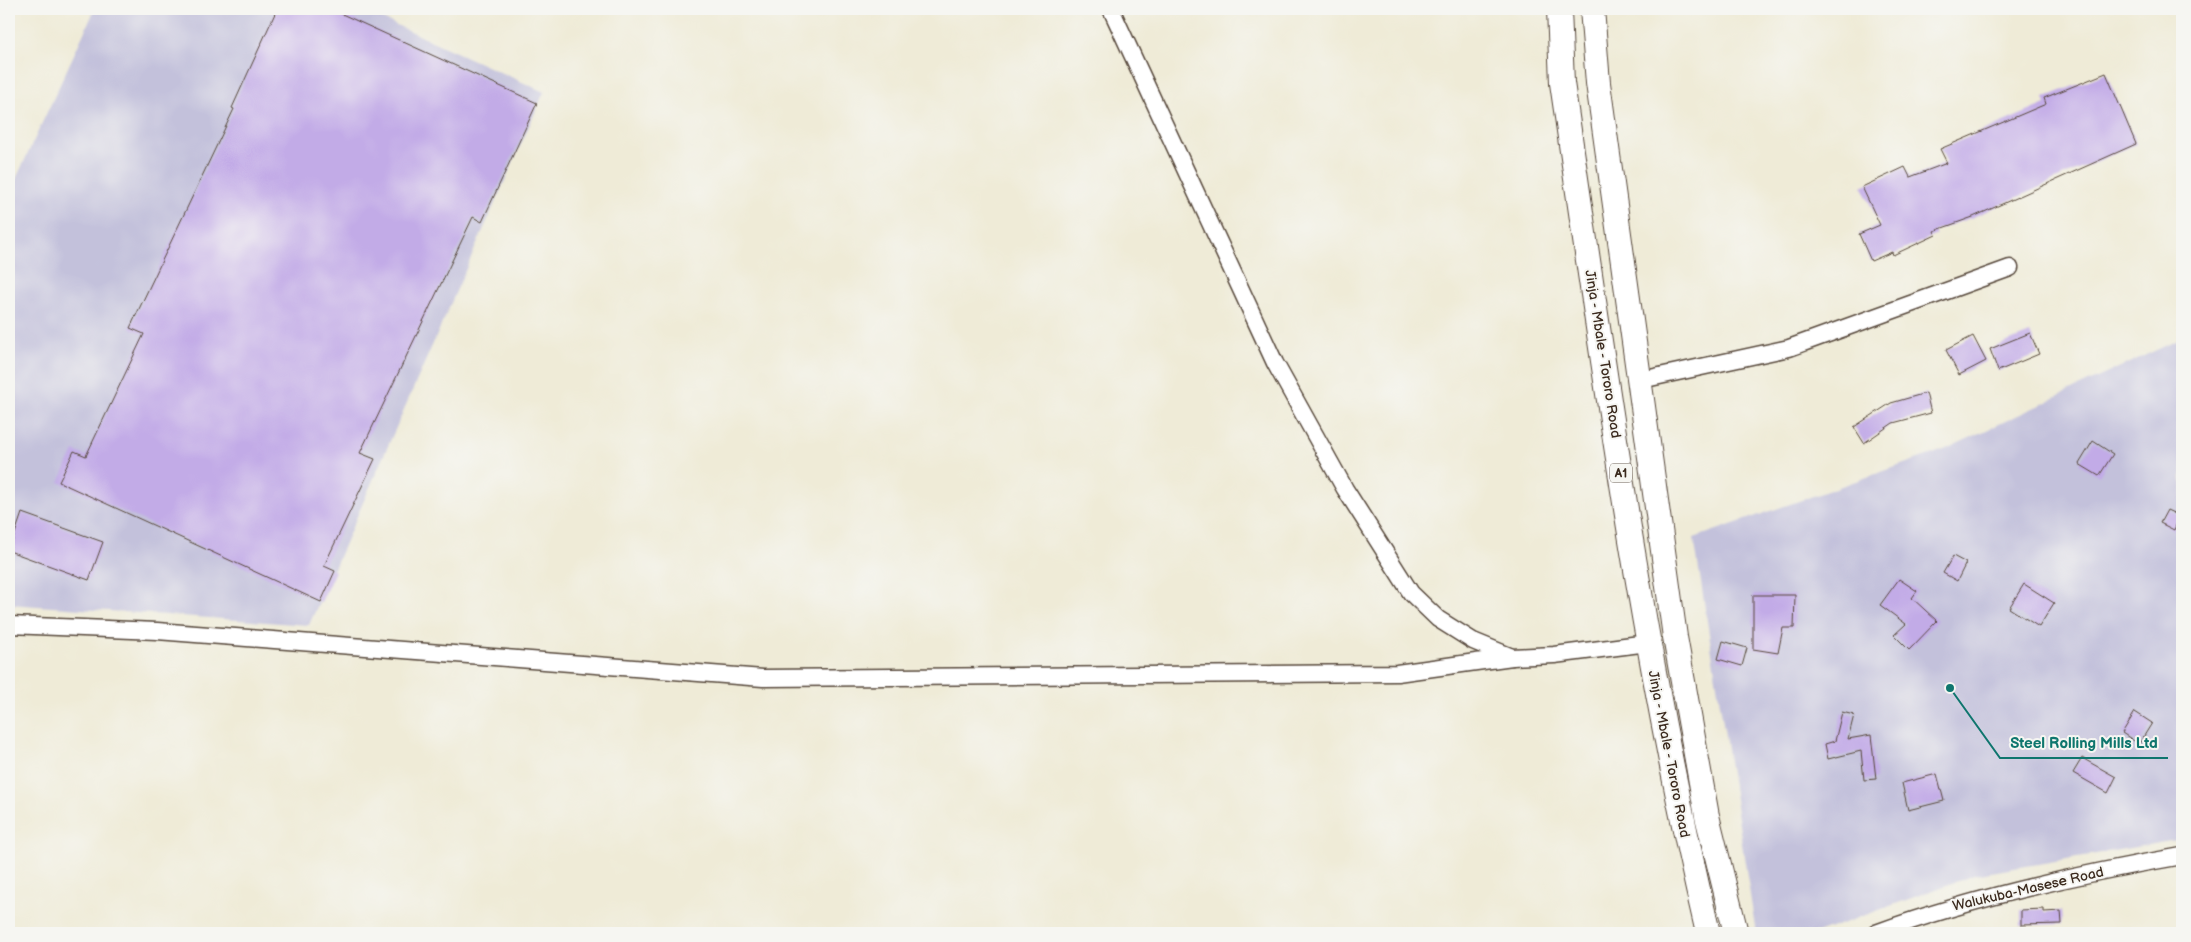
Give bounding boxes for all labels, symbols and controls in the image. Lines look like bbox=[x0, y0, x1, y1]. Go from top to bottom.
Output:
street label: Jinja - Mbale - Tororo Road bbox=[1581, 269, 1625, 439]
road number: A1 bbox=[1610, 463, 1632, 482]
street label: Jinja - Mbale - Tororo Road bbox=[1644, 669, 1694, 839]
callout: Steel Rolling Mills Ltd bbox=[2000, 728, 2168, 758]
text: Steel Rolling Mills Ltd bbox=[2010, 734, 2158, 753]
street label: Walukuba-Masese Road bbox=[1951, 863, 2105, 915]

